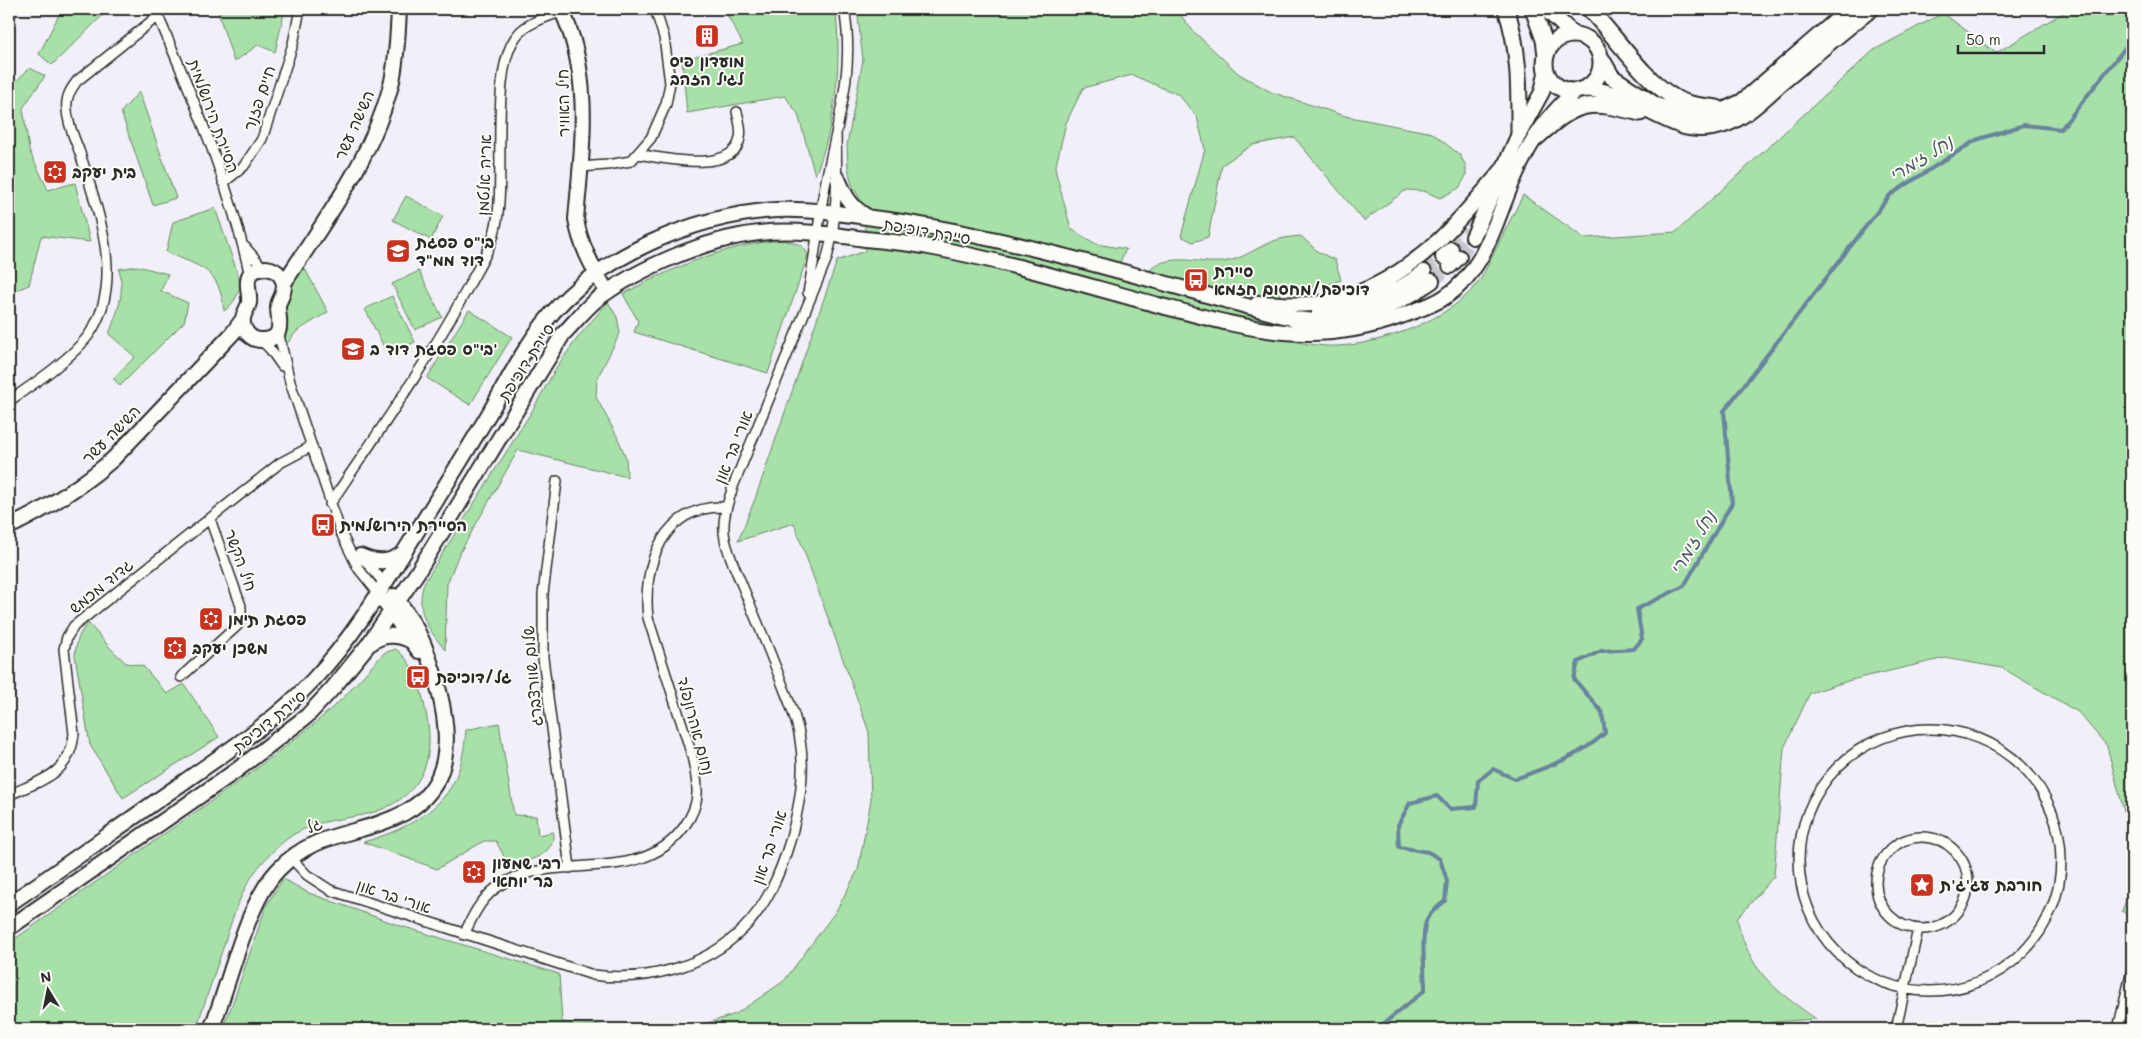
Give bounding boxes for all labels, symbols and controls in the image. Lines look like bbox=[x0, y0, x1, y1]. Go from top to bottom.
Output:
scale bar bbox=[1958, 22, 2045, 54]
building icon: מועדון פיס לגיל הזהב bbox=[694, 23, 720, 49]
text: 50 m bbox=[1966, 29, 2001, 49]
place label: מועדון פיס לגיל הזהב bbox=[669, 50, 745, 89]
street label: הסיירת הירושלמית bbox=[184, 55, 245, 176]
street label: חיים פזנר bbox=[238, 62, 279, 133]
street label: חיל האוויר bbox=[551, 69, 574, 137]
street label: השישה עשר bbox=[329, 86, 378, 163]
water label: נחל זימרי bbox=[1884, 128, 1958, 187]
street label: אריה אלטמן bbox=[472, 134, 496, 216]
synagogue icon: בית יעקב bbox=[42, 159, 68, 185]
place label: בית יעקב bbox=[72, 161, 137, 182]
street label: סיירת דוכיפת bbox=[881, 212, 973, 249]
place label: בי"ס פסגת דוד ממ"ד bbox=[415, 231, 494, 270]
school or university icon: בי"ס פסגת דוד ממ"ד bbox=[385, 238, 411, 264]
place label: סיירת דוכיפת/מחסום חזמא bbox=[1213, 260, 1370, 299]
bus stop icon: סיירת דוכיפת/מחסום חזמא bbox=[1183, 267, 1209, 293]
street label: סיירת דוכיפת bbox=[492, 319, 559, 405]
school or university icon: בי"ס פסגת דוד ב' bbox=[340, 336, 366, 362]
place label: בי"ס פסגת דוד ב' bbox=[369, 338, 498, 359]
street label: השישה עשר bbox=[77, 400, 144, 467]
street label: אורי בר און bbox=[708, 407, 758, 487]
water label: נחל זימרי bbox=[1664, 504, 1722, 579]
bus stop icon: הסיירת הירושלמית bbox=[310, 512, 336, 538]
place label: הסיירת הירושלמית bbox=[339, 514, 467, 535]
street label: חיל הקשר bbox=[221, 526, 262, 594]
street label: גדוד מכמש bbox=[64, 553, 137, 618]
synagogue icon: פסגת תימן bbox=[198, 606, 224, 632]
place label: פסגת תימן bbox=[228, 608, 307, 630]
street label: שלום שוורצברג bbox=[517, 625, 546, 727]
synagogue icon: משכן יעקב bbox=[162, 635, 188, 661]
place label: משכן יעקב bbox=[192, 637, 268, 658]
bus stop icon: גל/דוכיפת bbox=[405, 664, 431, 690]
place label: גל/דוכיפת bbox=[435, 666, 512, 687]
street label: נחום אהרונפלד bbox=[673, 674, 720, 777]
street label: סיירת דוכיפת bbox=[227, 685, 310, 757]
street label: אורי בר און bbox=[746, 807, 792, 887]
street label: גל bbox=[302, 812, 325, 837]
place label: רבי שמעון בר יוחאי bbox=[492, 852, 561, 891]
synagogue icon: רבי שמעון בר יוחאי bbox=[461, 859, 487, 885]
place icon: חורבת עג'ג'ת bbox=[1909, 872, 1935, 898]
street label: אורי בר און bbox=[354, 874, 434, 918]
place label: חורבת עג'ג'ת bbox=[1939, 874, 2042, 895]
north arrow bbox=[22, 966, 72, 1016]
text: N bbox=[39, 966, 53, 987]

